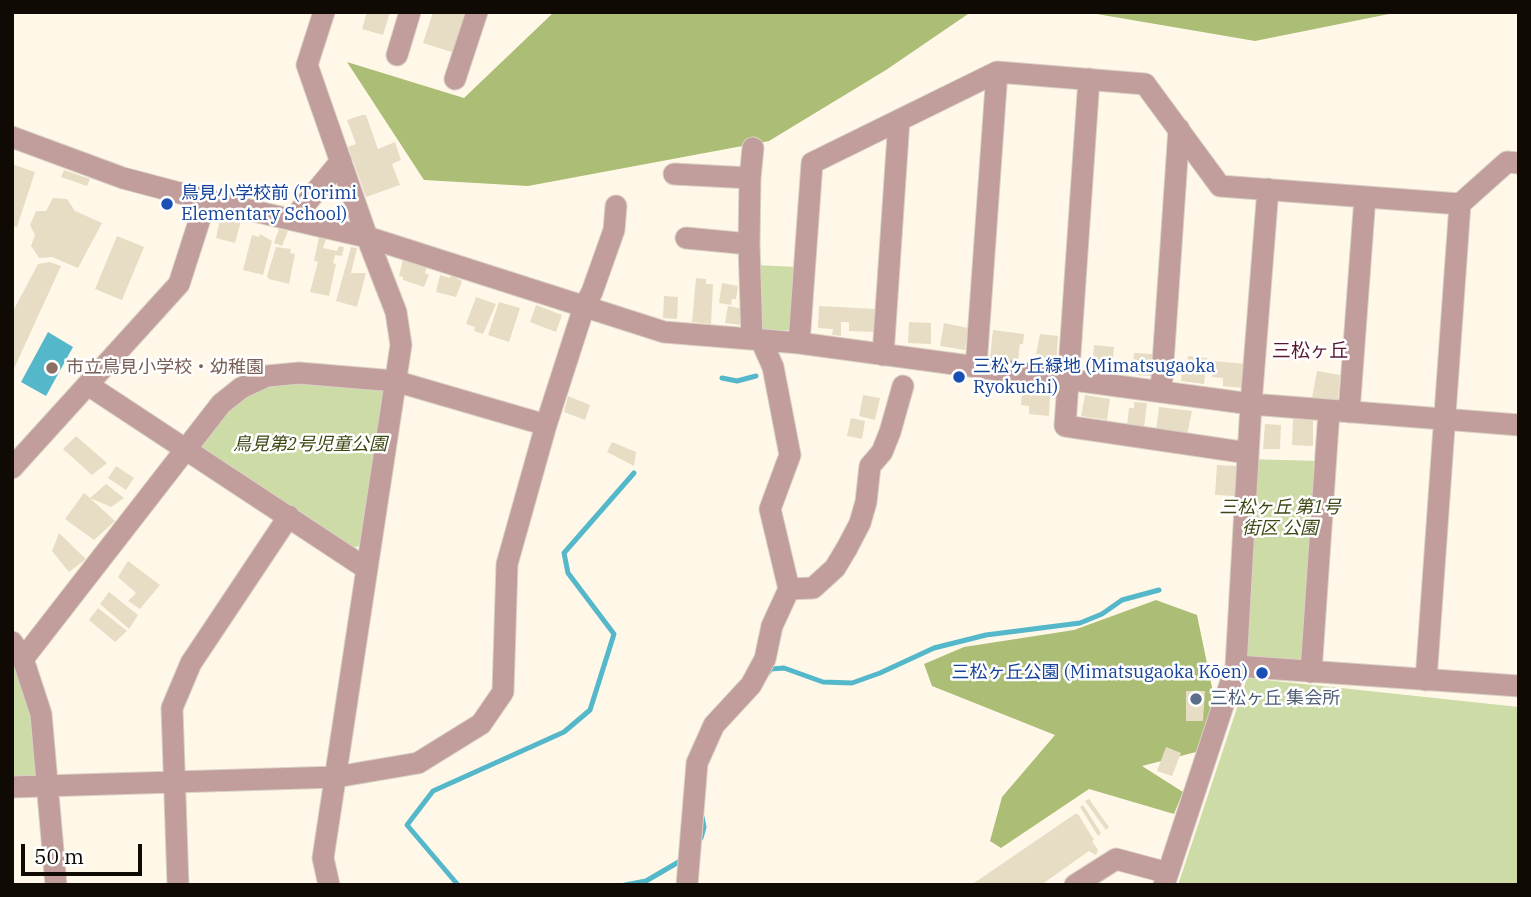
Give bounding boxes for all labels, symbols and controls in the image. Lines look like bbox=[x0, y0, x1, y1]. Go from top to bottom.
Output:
place label: 鳥見小学校前 (Torimi Elementary School) bbox=[181, 183, 357, 226]
marker: 鳥見小学校前 (Torimi Elementary School) bbox=[159, 196, 175, 212]
district label: 三松ヶ丘 bbox=[1272, 341, 1348, 363]
place label: 三松ヶ丘緑地 (Mimatsugaoka Ryokuchi) bbox=[973, 356, 1216, 398]
place label: 市立鳥見小学校・幼稚園 bbox=[66, 357, 264, 379]
marker: 市立鳥見小学校・幼稚園 bbox=[44, 360, 60, 376]
marker: 三松ヶ丘緑地 (Mimatsugaoka Ryokuchi) bbox=[951, 369, 967, 385]
park label: 鳥見第2号児童公園 bbox=[233, 434, 387, 456]
park label: 三松ヶ丘 第1号 街区 公園 bbox=[1219, 497, 1341, 540]
place label: 三松ヶ丘公園 (Mimatsugaoka Kōen) bbox=[952, 662, 1248, 684]
marker: 三松ヶ丘公園 (Mimatsugaoka Kōen) bbox=[1254, 665, 1270, 681]
place label: 三松ヶ丘 集会所 bbox=[1210, 688, 1340, 710]
marker: 三松ヶ丘 集会所 bbox=[1188, 691, 1204, 707]
scale bar bbox=[24, 830, 145, 874]
text: 50 m bbox=[34, 842, 84, 870]

